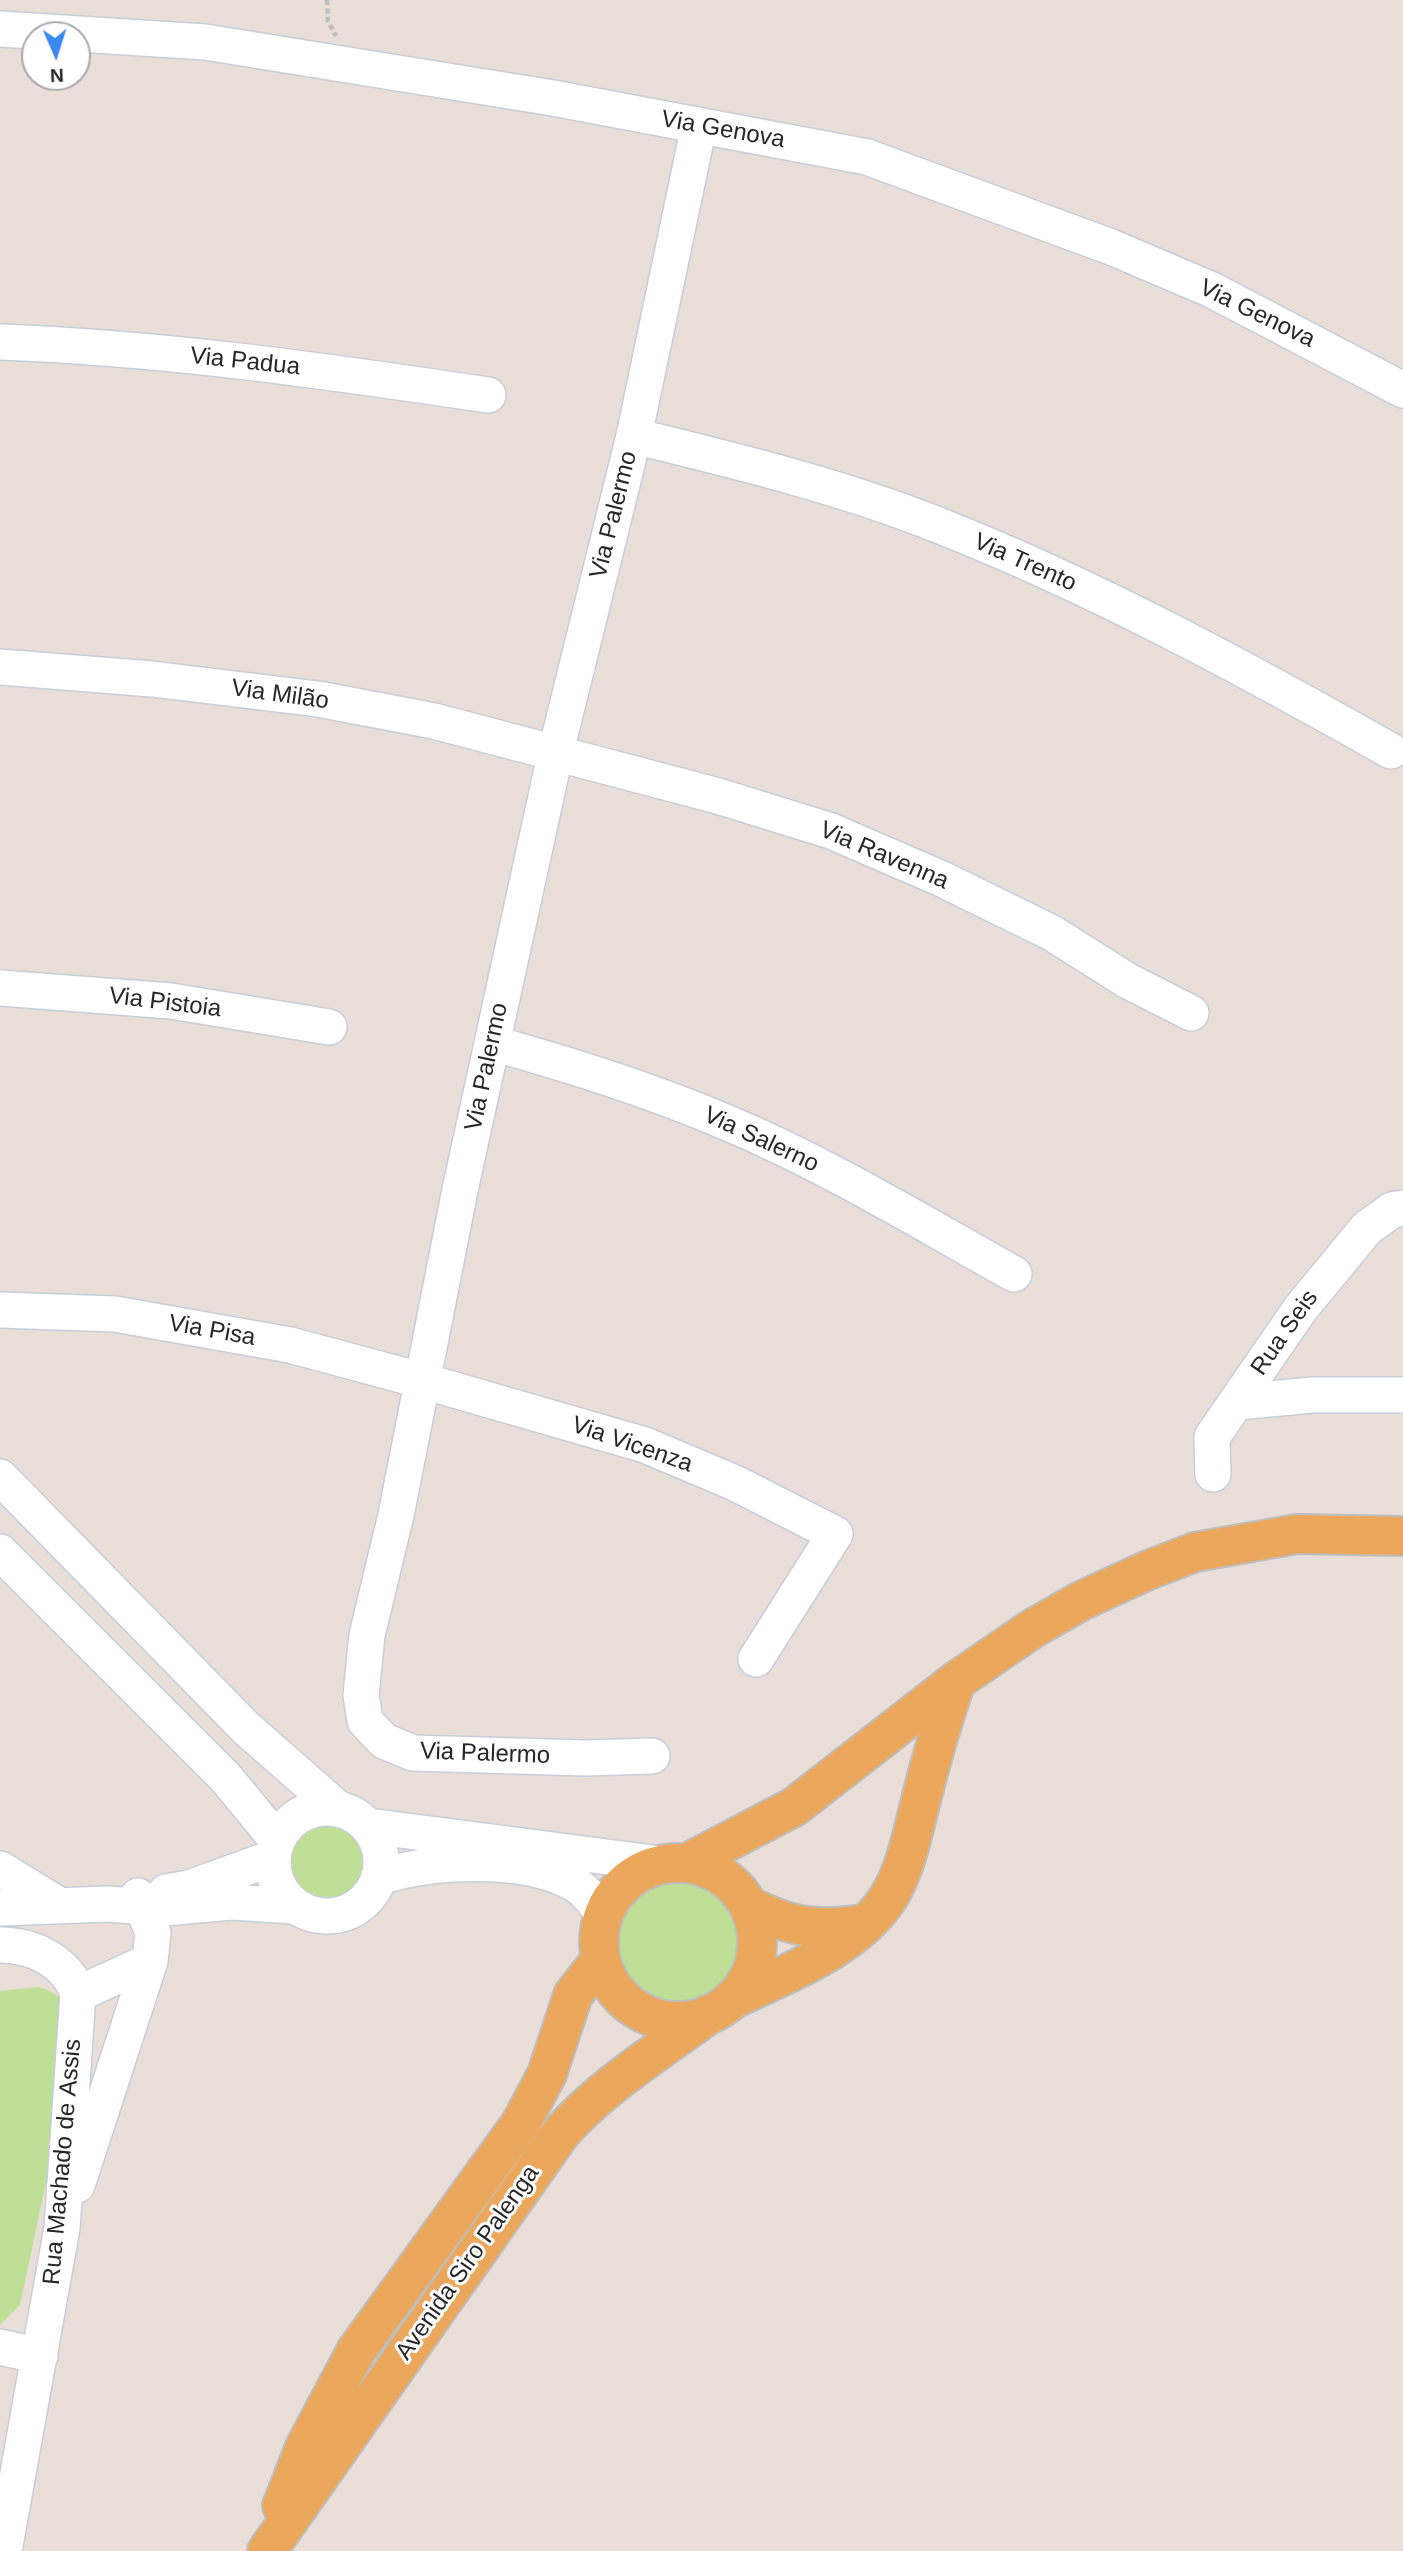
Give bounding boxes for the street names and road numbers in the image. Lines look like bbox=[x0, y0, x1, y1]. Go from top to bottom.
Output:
street label: Via Genova bbox=[659, 105, 787, 155]
street label: Via Genova bbox=[1195, 274, 1319, 354]
street label: Via Padua bbox=[189, 342, 301, 382]
street label: Via Palermo bbox=[584, 448, 644, 582]
street label: Via Trento bbox=[969, 528, 1081, 598]
street label: Via Milão bbox=[229, 674, 331, 716]
street label: Via Ravenna bbox=[815, 816, 953, 896]
street label: Via Pistoia bbox=[107, 982, 223, 1024]
street label: Via Palermo bbox=[459, 1000, 515, 1134]
street label: Via Salerno bbox=[699, 1101, 823, 1179]
street label: Rua Seis bbox=[1245, 1285, 1325, 1381]
street label: Via Pisa bbox=[166, 1309, 258, 1353]
street label: Via Vicenza bbox=[568, 1411, 696, 1479]
street label: Via Palermo bbox=[419, 1737, 551, 1771]
street label: Rua Machado de Assis bbox=[38, 2038, 88, 2286]
street label: Avenida Siro Palenga bbox=[390, 2160, 546, 2366]

